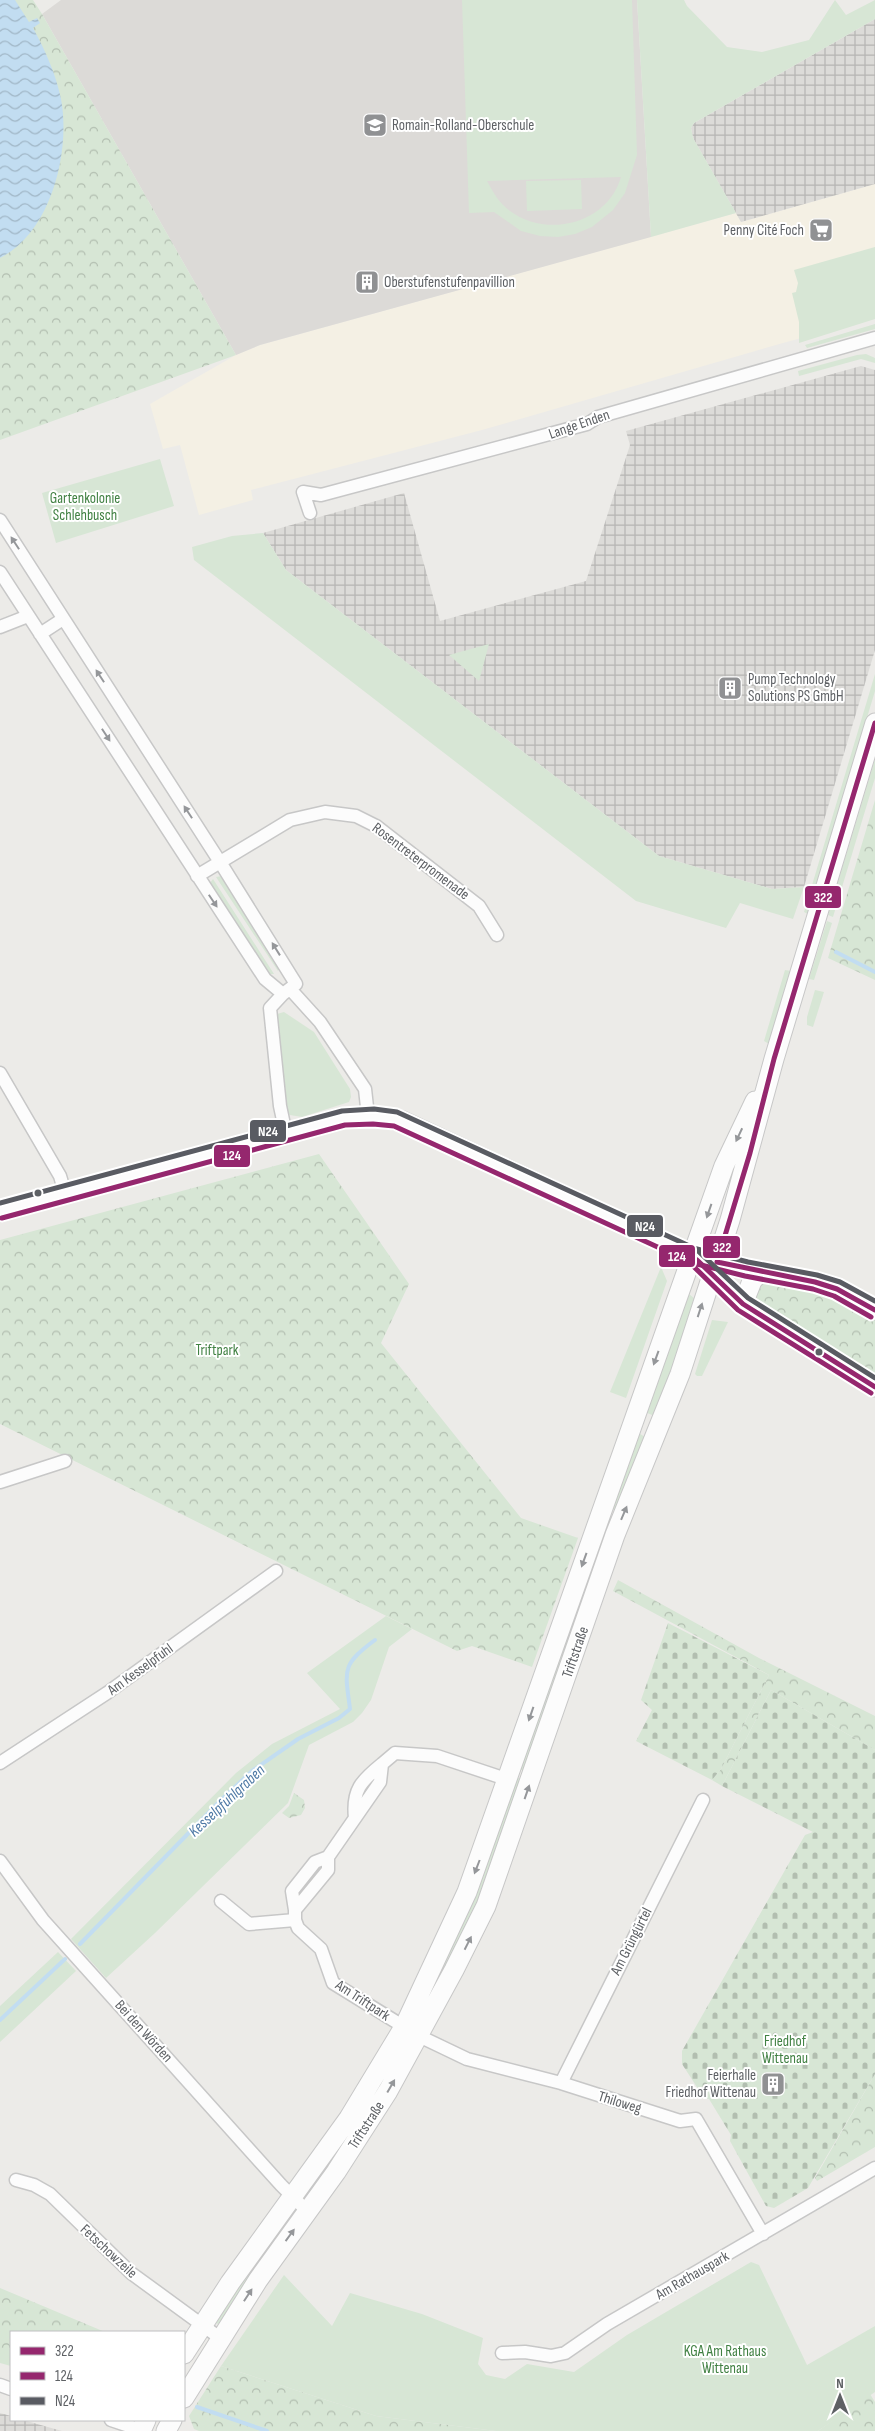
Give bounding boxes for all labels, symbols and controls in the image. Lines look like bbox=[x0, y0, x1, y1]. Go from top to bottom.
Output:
school or university icon: Romain-Rolland-Oberschule bbox=[362, 112, 388, 138]
place label: Romain-Rolland-Oberschule bbox=[392, 116, 534, 135]
supermarket icon: Penny Cité Foch bbox=[808, 217, 834, 243]
place label: Penny Cité Foch bbox=[724, 221, 804, 240]
building icon: Oberstufenstufenpavillion bbox=[354, 269, 380, 295]
place label: Oberstufenstufenpavillion bbox=[384, 273, 515, 292]
street label: Lange Enden bbox=[546, 405, 612, 444]
park label: Gartenkolonie Schlehbusch bbox=[50, 489, 120, 525]
one-way arrow bbox=[10, 537, 20, 550]
one-way arrow bbox=[95, 669, 104, 683]
place label: Pump Technology Solutions PS GmbH bbox=[748, 670, 844, 706]
building icon: Pump Technology Solutions PS GmbH bbox=[717, 675, 743, 701]
one-way arrow bbox=[101, 729, 111, 742]
one-way arrow bbox=[183, 805, 193, 819]
street label: Rosentreterpromenade bbox=[368, 819, 473, 904]
line badge: 322 bbox=[804, 885, 842, 909]
text: 322 bbox=[814, 889, 832, 906]
one-way arrow bbox=[208, 894, 218, 908]
one-way arrow bbox=[271, 942, 280, 956]
line badge: N24 bbox=[249, 1119, 287, 1143]
text: N24 bbox=[258, 1123, 279, 1140]
one-way arrow bbox=[735, 1128, 743, 1142]
line badge: 124 bbox=[213, 1144, 251, 1168]
text: 124 bbox=[223, 1147, 242, 1164]
unlabelled marker bbox=[33, 1188, 43, 1198]
one-way arrow bbox=[704, 1203, 712, 1218]
line badge: N24 bbox=[626, 1214, 664, 1238]
text: N24 bbox=[635, 1218, 656, 1235]
line badge: 322 bbox=[702, 1235, 741, 1259]
text: 322 bbox=[713, 1239, 731, 1256]
line badge: 124 bbox=[658, 1244, 696, 1268]
text: 124 bbox=[668, 1248, 687, 1265]
one-way arrow bbox=[696, 1303, 704, 1318]
park label: Triftpark bbox=[196, 1341, 239, 1360]
unlabelled marker bbox=[814, 1347, 824, 1357]
one-way arrow bbox=[652, 1350, 659, 1365]
one-way arrow bbox=[620, 1506, 628, 1520]
one-way arrow bbox=[580, 1553, 587, 1568]
street label: Triftstraße bbox=[558, 1624, 593, 1680]
street label: Am Kesselpfuhl bbox=[103, 1639, 177, 1700]
one-way arrow bbox=[527, 1707, 535, 1722]
water label: Kesselpfuhlgraben bbox=[185, 1761, 269, 1841]
one-way arrow bbox=[524, 1784, 532, 1799]
one-way arrow bbox=[473, 1860, 481, 1875]
street label: Am Grüngürtel bbox=[606, 1904, 657, 1979]
one-way arrow bbox=[464, 1935, 472, 1950]
street label: Am Triftpark bbox=[331, 1975, 394, 2025]
street label: Bei den Wörden bbox=[111, 1996, 177, 2066]
park label: Friedhof Wittenau bbox=[762, 2032, 808, 2068]
place label: Feierhalle Friedhof Wittenau bbox=[666, 2066, 756, 2102]
building icon: Feierhalle Friedhof Wittenau bbox=[760, 2071, 786, 2097]
one-way arrow bbox=[387, 2078, 395, 2093]
street label: Thiloweg bbox=[596, 2087, 644, 2118]
street label: Triftstraße bbox=[344, 2098, 389, 2153]
street label: Fetschowzeile bbox=[76, 2220, 141, 2283]
one-way arrow bbox=[285, 2228, 295, 2241]
street label: Am Rathauspark bbox=[651, 2247, 733, 2305]
one-way arrow bbox=[243, 2289, 252, 2302]
legend bbox=[10, 2331, 185, 2421]
text: 322 bbox=[55, 2342, 74, 2361]
park label: KGA Am Rathaus Wittenau bbox=[684, 2342, 766, 2378]
text: 124 bbox=[55, 2367, 73, 2386]
north arrow bbox=[815, 2371, 865, 2421]
text: N bbox=[836, 2375, 844, 2392]
text: N24 bbox=[55, 2392, 75, 2411]

